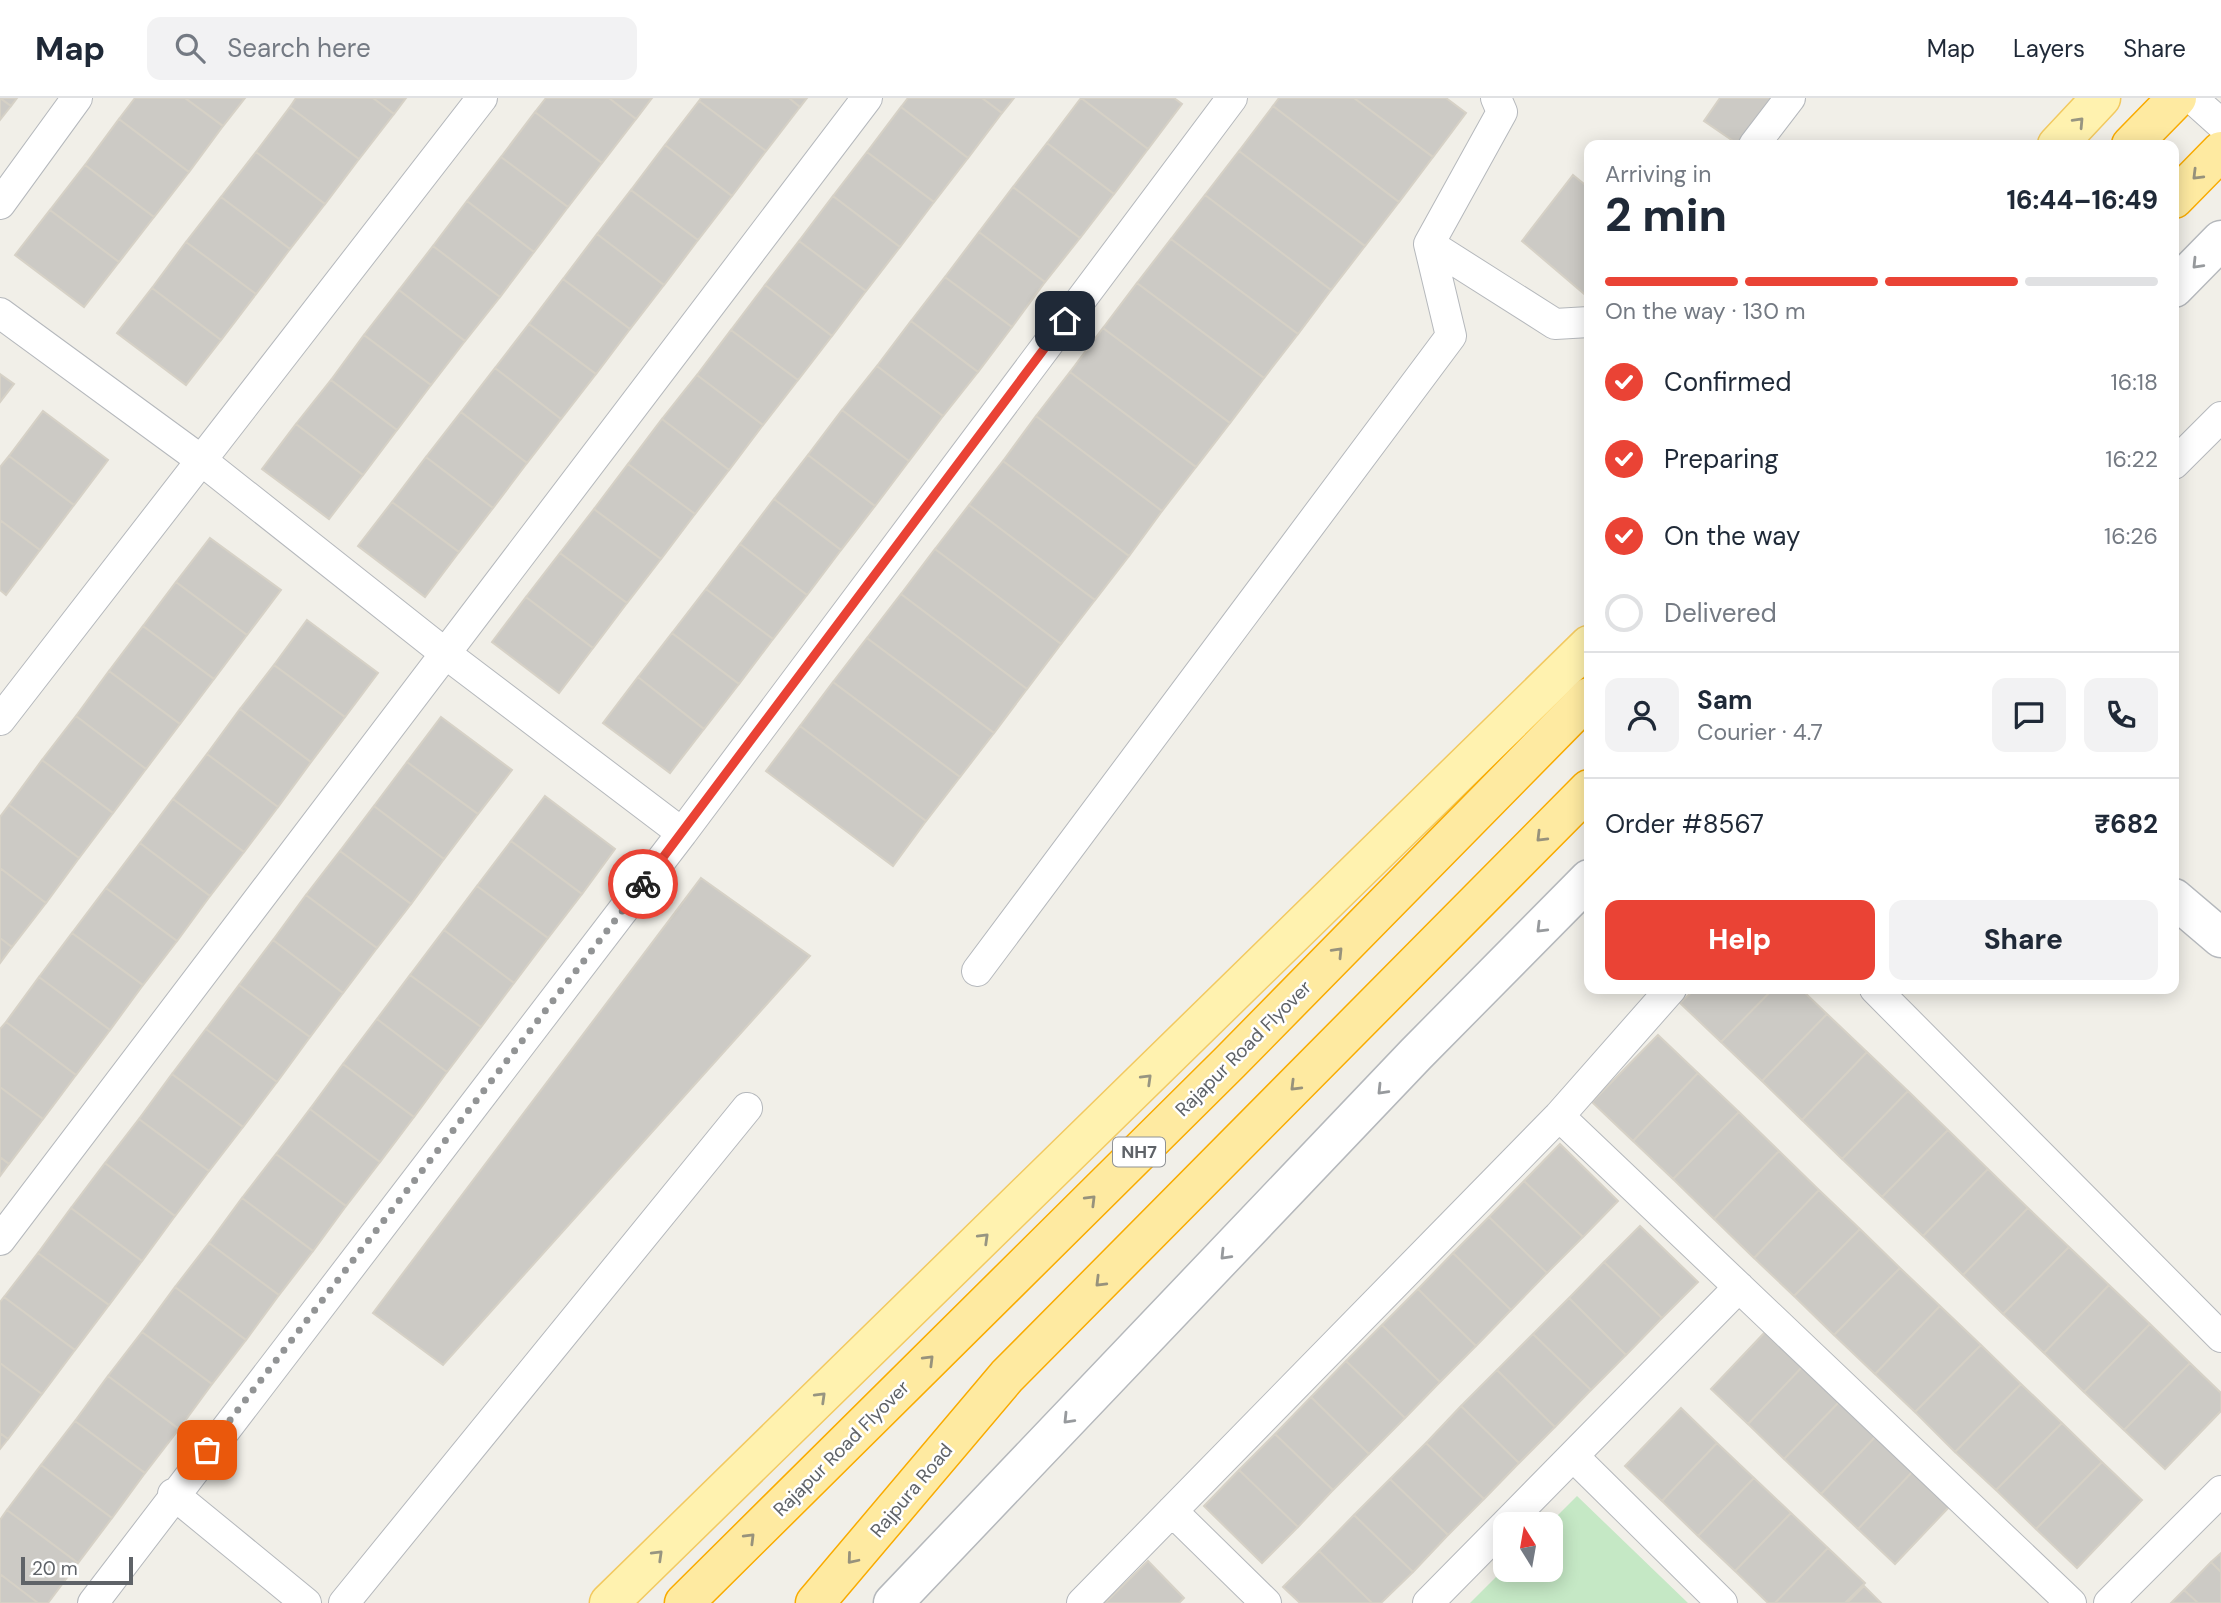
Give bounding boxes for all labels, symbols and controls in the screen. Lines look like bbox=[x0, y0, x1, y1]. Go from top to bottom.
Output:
search box bbox=[147, 17, 637, 80]
text: Map bbox=[35, 27, 105, 70]
icon: search bbox=[171, 29, 209, 67]
text: Search here bbox=[227, 31, 371, 65]
text: Map bbox=[1927, 33, 1975, 64]
text: Layers bbox=[2013, 33, 2085, 64]
text: Share bbox=[2123, 33, 2186, 64]
one-way arrow bbox=[2071, 117, 2083, 130]
text: Arriving in bbox=[1605, 159, 1711, 189]
one-way arrow bbox=[2193, 166, 2206, 179]
text: 16:44–16:49 bbox=[2006, 183, 2158, 217]
text: 2 min bbox=[1605, 185, 1727, 245]
one-way arrow bbox=[2193, 256, 2206, 269]
pin bbox=[1035, 291, 1095, 351]
text: On the way · 130 m bbox=[1605, 296, 1806, 326]
icon: home bbox=[1046, 302, 1084, 340]
icon: check bbox=[1605, 363, 1643, 401]
text: Confirmed bbox=[1664, 365, 1791, 399]
text: 16:18 bbox=[2111, 367, 2158, 397]
icon: check bbox=[1605, 440, 1643, 478]
text: Preparing bbox=[1664, 442, 1779, 476]
text: 16:22 bbox=[2105, 444, 2158, 474]
icon: check bbox=[1605, 517, 1643, 555]
text: On the way bbox=[1664, 519, 1800, 553]
text: 16:26 bbox=[2104, 521, 2158, 551]
text: Delivered bbox=[1664, 596, 1777, 630]
button: person bbox=[1605, 678, 1679, 752]
button: chat bbox=[1992, 678, 2066, 752]
button: phone bbox=[2084, 678, 2158, 752]
text: Sam bbox=[1697, 683, 1752, 717]
text: Courier · 4.7 bbox=[1697, 717, 1823, 747]
text: Order #8567 bbox=[1605, 807, 1764, 841]
text: ₹682 bbox=[2094, 807, 2158, 841]
one-way arrow bbox=[1537, 829, 1549, 841]
courier bbox=[608, 849, 678, 919]
icon: bike bbox=[624, 865, 662, 903]
button: Help bbox=[1605, 900, 1875, 980]
button: Share bbox=[1889, 900, 2158, 980]
one-way arrow bbox=[1536, 919, 1549, 932]
one-way arrow bbox=[1329, 948, 1342, 961]
street label: Rajapur Road Flyover bbox=[1170, 975, 1317, 1122]
one-way arrow bbox=[1138, 1074, 1151, 1087]
one-way arrow bbox=[1290, 1077, 1303, 1090]
one-way arrow bbox=[1377, 1082, 1390, 1095]
road number: NH7 bbox=[1113, 1138, 1165, 1167]
one-way arrow bbox=[1082, 1196, 1095, 1209]
one-way arrow bbox=[976, 1233, 989, 1246]
one-way arrow bbox=[1220, 1247, 1233, 1260]
one-way arrow bbox=[1096, 1274, 1108, 1286]
one-way arrow bbox=[921, 1356, 934, 1369]
street label: Rajapur Road Flyover bbox=[768, 1375, 915, 1522]
one-way arrow bbox=[813, 1392, 826, 1405]
one-way arrow bbox=[1063, 1411, 1076, 1424]
pin bbox=[177, 1420, 237, 1480]
icon: bag bbox=[188, 1431, 226, 1469]
street label: Rajpura Road bbox=[865, 1438, 958, 1543]
north arrow bbox=[1493, 1512, 1563, 1582]
map controls bbox=[1493, 1512, 1563, 1582]
one-way arrow bbox=[742, 1533, 755, 1546]
one-way arrow bbox=[650, 1551, 663, 1564]
one-way arrow bbox=[848, 1551, 860, 1564]
scale bar bbox=[21, 1554, 133, 1586]
text: 20 m bbox=[32, 1556, 78, 1581]

